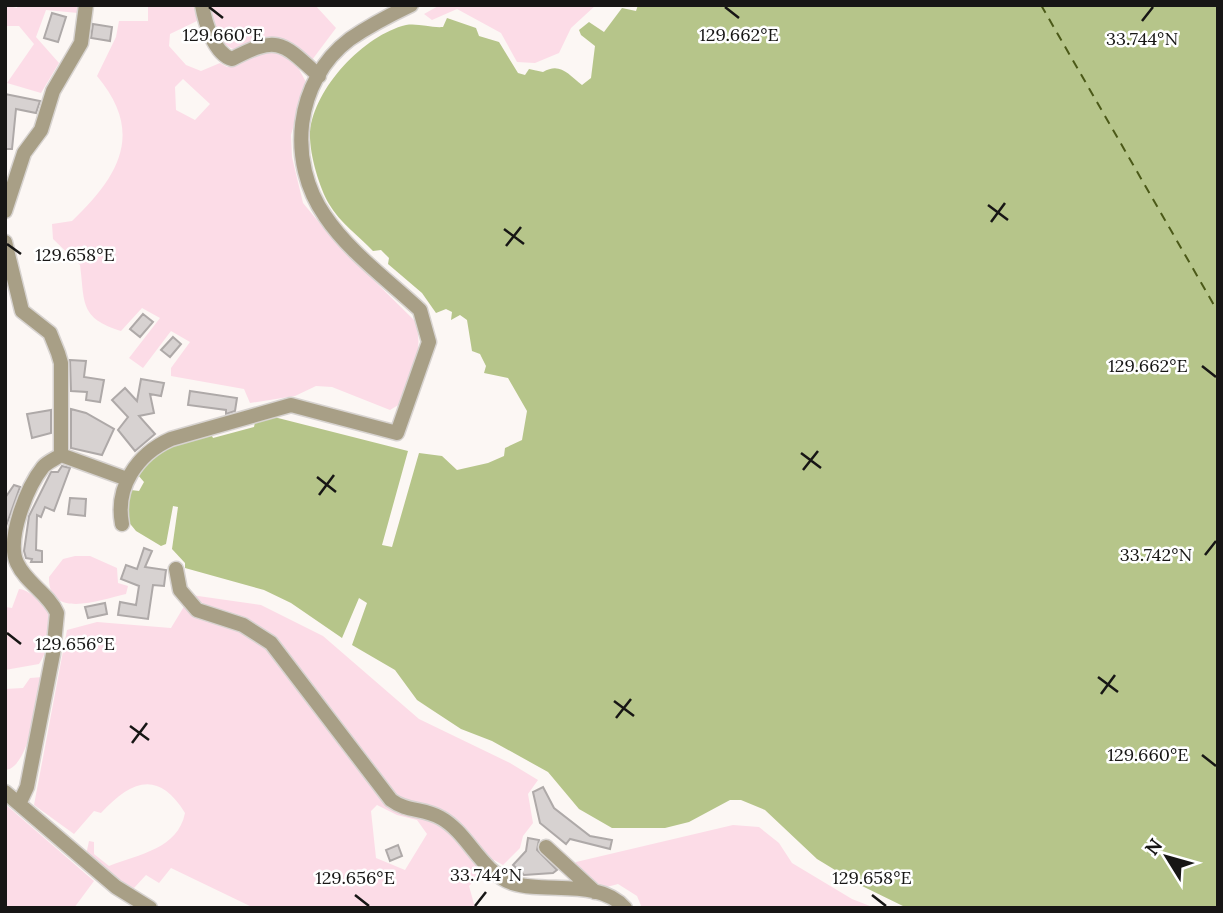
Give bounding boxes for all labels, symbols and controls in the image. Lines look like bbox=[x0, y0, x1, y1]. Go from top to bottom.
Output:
text: 129.660°E bbox=[182, 23, 264, 46]
text: 129.662°E bbox=[699, 23, 779, 46]
text: 33.744°N bbox=[1106, 27, 1178, 50]
text: 129.658°E bbox=[35, 243, 115, 266]
text: 129.662°E bbox=[1108, 354, 1188, 377]
text: 33.742°N bbox=[1120, 543, 1192, 566]
text: 129.656°E bbox=[35, 632, 115, 655]
text: 129.660°E bbox=[1107, 743, 1189, 766]
north arrow bbox=[1132, 822, 1202, 892]
text: N bbox=[1139, 833, 1168, 860]
text: 33.744°N bbox=[450, 863, 522, 886]
text: 129.656°E bbox=[315, 866, 395, 889]
text: 129.658°E bbox=[832, 866, 912, 889]

